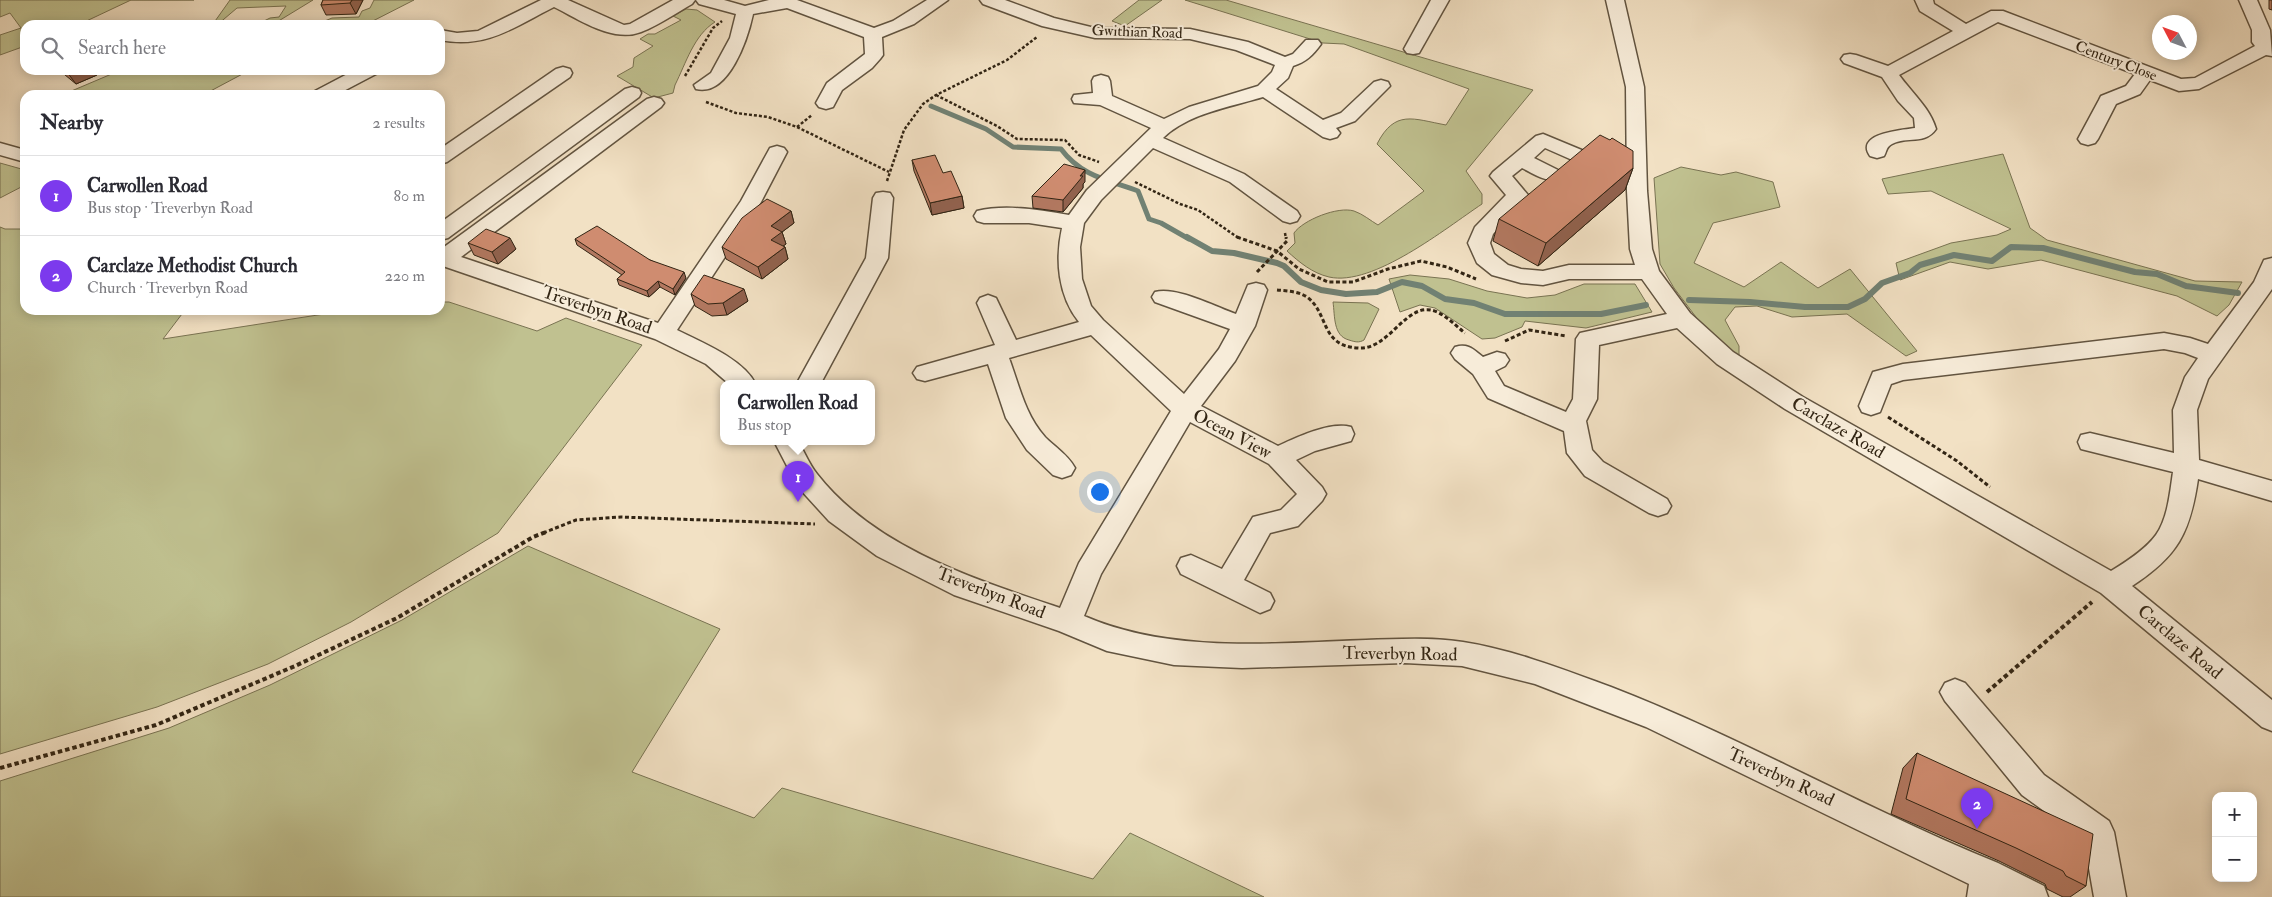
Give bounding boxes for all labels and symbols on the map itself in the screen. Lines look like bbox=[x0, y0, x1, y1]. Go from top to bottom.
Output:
north arrow bbox=[2152, 15, 2197, 60]
street label: Gwithian Road bbox=[1091, 21, 1183, 43]
street label: Century Close bbox=[2072, 37, 2160, 85]
street label: Treverbyn Road bbox=[539, 280, 655, 340]
street label: Carclaze Road bbox=[1787, 392, 1889, 464]
street label: Ocean View bbox=[1189, 404, 1276, 465]
pin: 1 bbox=[782, 461, 814, 502]
your location bbox=[1087, 479, 1113, 505]
street label: Treverbyn Road bbox=[933, 562, 1049, 624]
street label: Carclaze Road bbox=[2133, 600, 2227, 684]
street label: Treverbyn Road bbox=[1342, 642, 1458, 667]
street label: Treverbyn Road bbox=[1724, 742, 1838, 812]
pin: 2 bbox=[1961, 788, 1993, 829]

